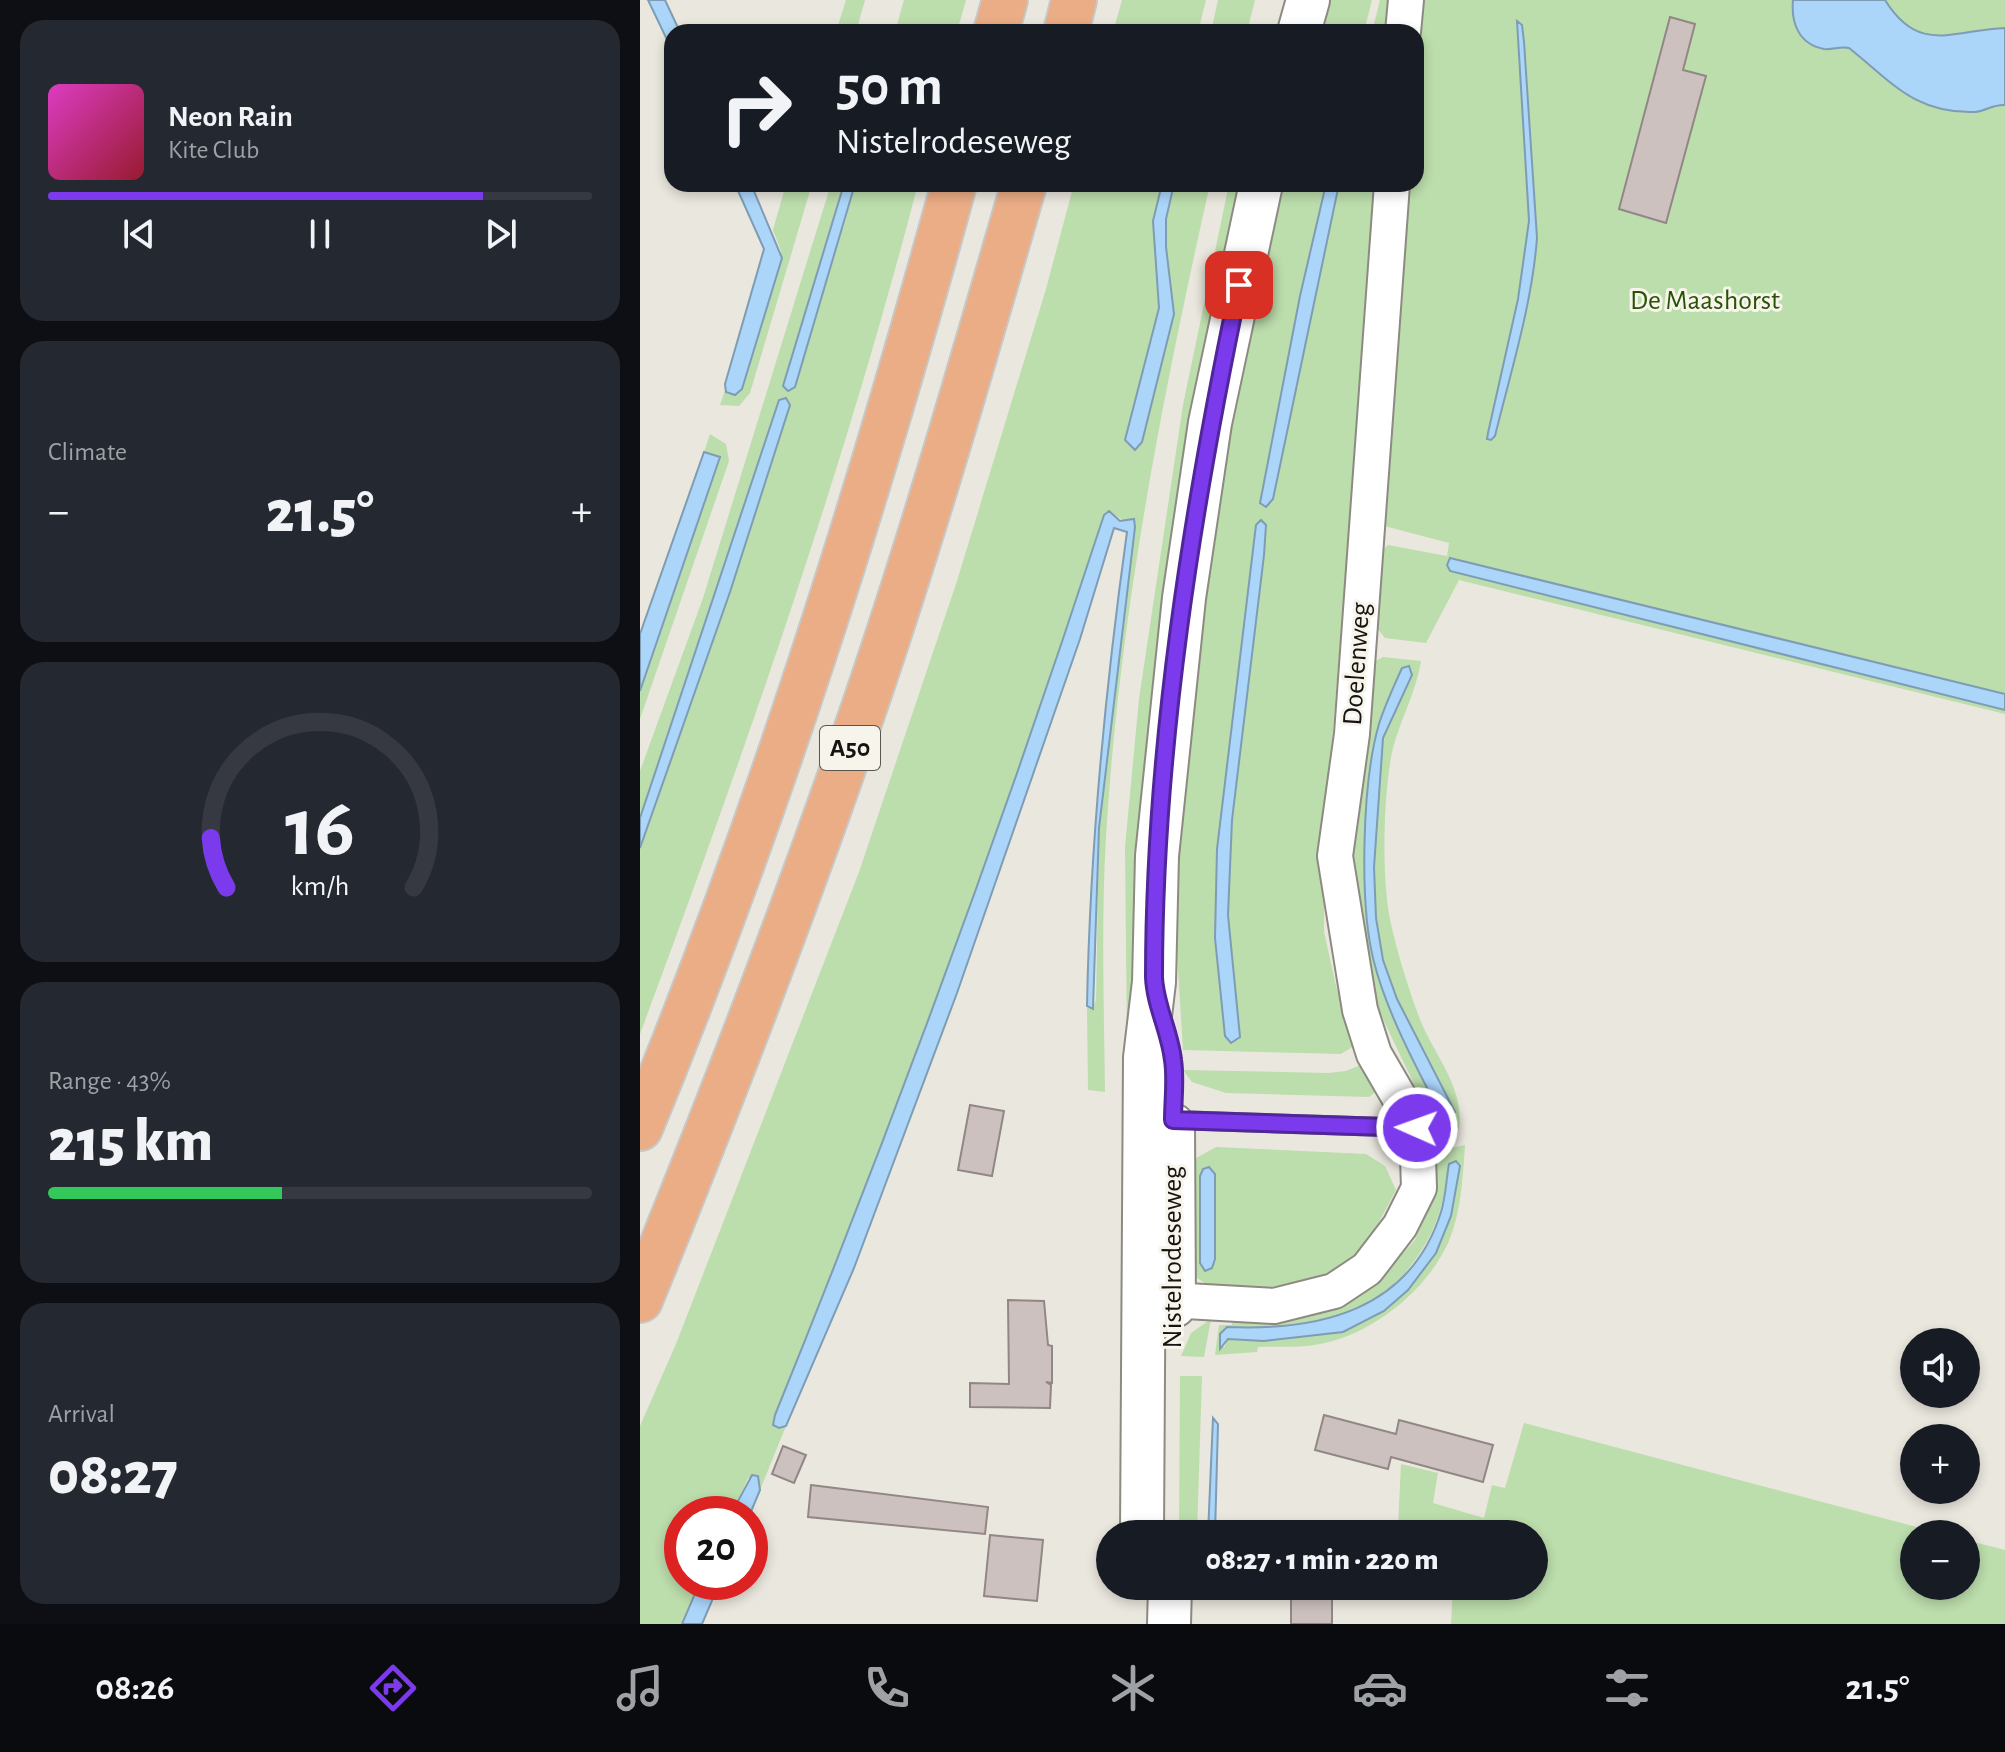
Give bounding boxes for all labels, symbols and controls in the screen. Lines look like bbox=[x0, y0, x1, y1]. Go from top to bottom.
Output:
icon: right bbox=[704, 56, 808, 160]
text: 50 m bbox=[836, 59, 943, 115]
text: Neon Rain bbox=[168, 102, 293, 132]
text: Nistelrodeseweg bbox=[836, 124, 1071, 160]
text: Kite Club bbox=[168, 137, 259, 163]
icon: previous bbox=[117, 212, 161, 256]
icon: pause bbox=[298, 212, 342, 256]
icon: next bbox=[479, 212, 523, 256]
pin bbox=[1205, 251, 1273, 319]
icon: arrive bbox=[1217, 263, 1261, 307]
park label: De Maashorst bbox=[1630, 287, 1780, 315]
text: Climate bbox=[48, 439, 127, 465]
text: 21.5° bbox=[266, 483, 374, 543]
text: − bbox=[48, 490, 69, 534]
text: + bbox=[571, 490, 592, 534]
street label: Doelenweg bbox=[1339, 601, 1375, 726]
road number: A50 bbox=[820, 726, 880, 770]
text: 16 bbox=[285, 787, 355, 871]
text: km/h bbox=[291, 872, 349, 901]
text: Range · 43% bbox=[48, 1068, 171, 1094]
position arrow bbox=[1375, 1086, 1459, 1170]
text: 215 km bbox=[48, 1112, 213, 1172]
street label: Nistelrodeseweg bbox=[1159, 1165, 1187, 1348]
map controls bbox=[1900, 1328, 1980, 1600]
button: sound bbox=[1900, 1328, 1980, 1408]
text: Arrival bbox=[48, 1401, 115, 1427]
button: + bbox=[1900, 1424, 1980, 1504]
text: 08:27 bbox=[48, 1445, 178, 1505]
speed limit sign: 20 bbox=[664, 1496, 768, 1600]
button: − bbox=[1900, 1520, 1980, 1600]
text: 08:27 · 1 min · 220 m bbox=[1206, 1545, 1438, 1575]
icon: directions bbox=[365, 1660, 421, 1716]
icon: music bbox=[612, 1660, 668, 1716]
icon: phone bbox=[859, 1660, 915, 1716]
icon: climate bbox=[1105, 1660, 1161, 1716]
icon: car bbox=[1352, 1660, 1408, 1716]
icon: filters bbox=[1599, 1660, 1655, 1716]
text: 08:26 bbox=[95, 1670, 174, 1706]
text: 21.5° bbox=[1845, 1670, 1910, 1706]

